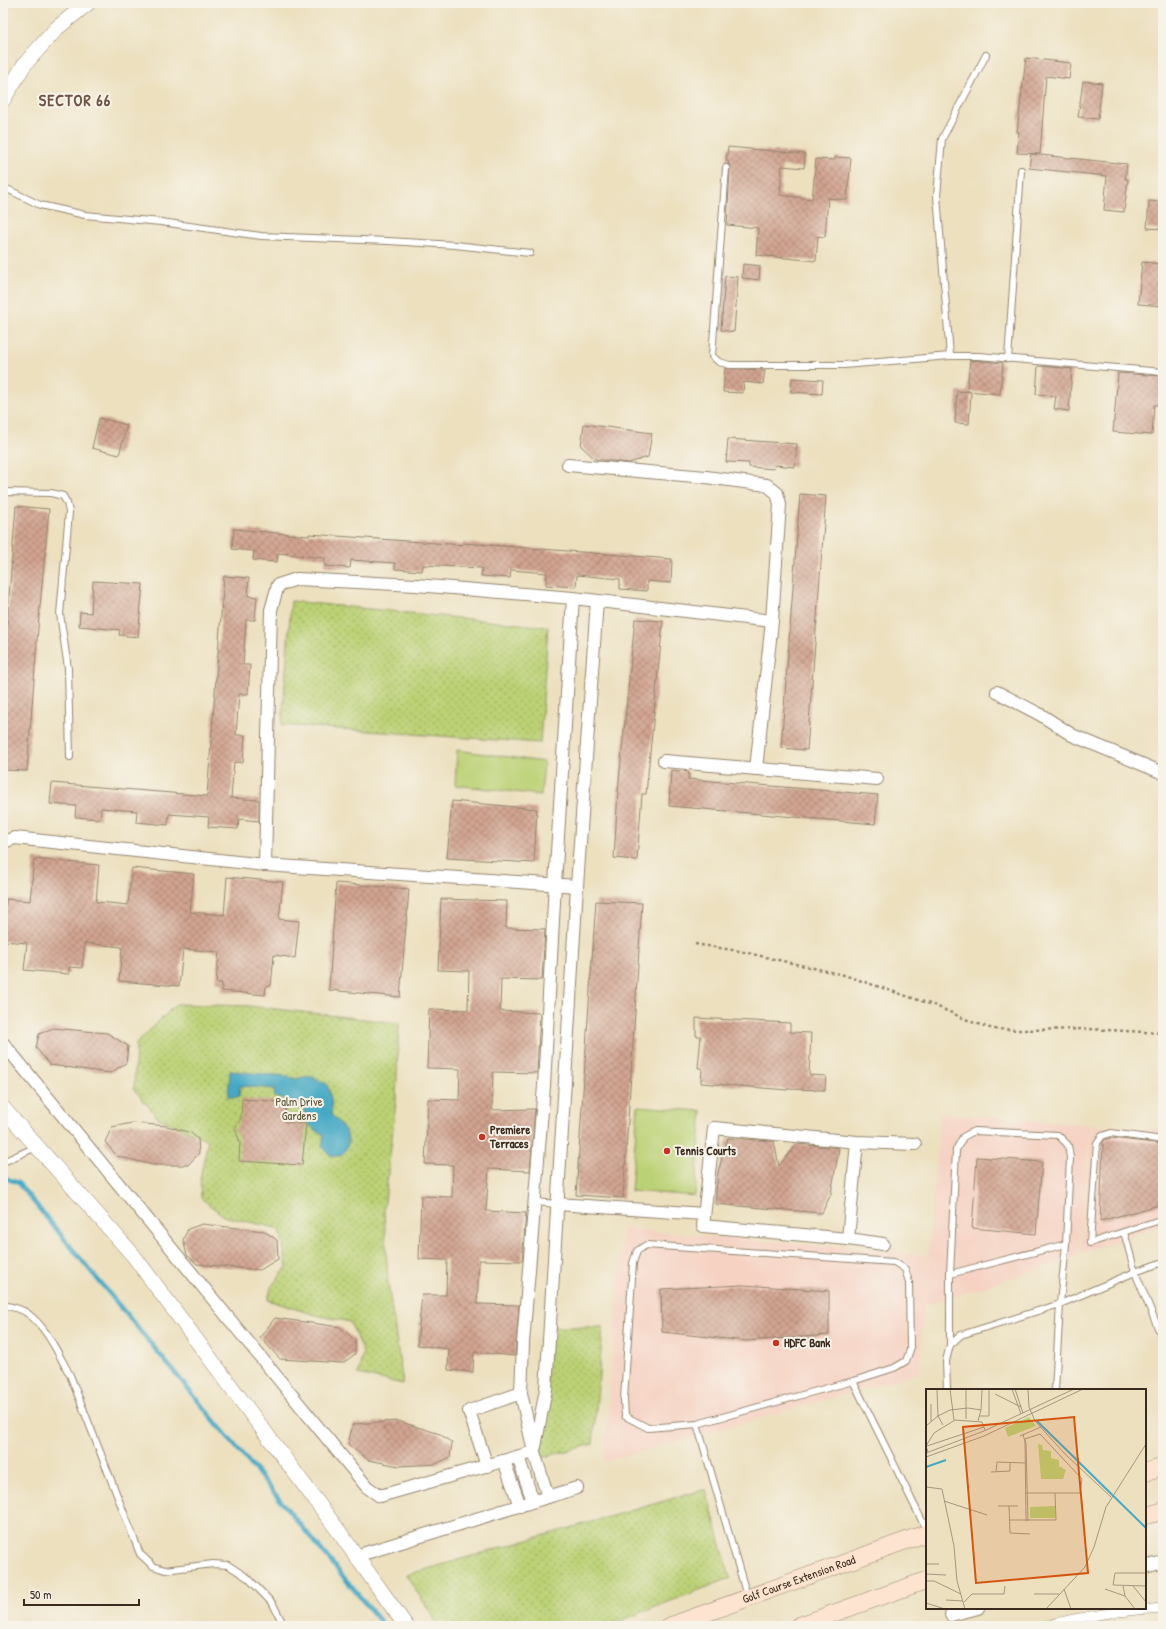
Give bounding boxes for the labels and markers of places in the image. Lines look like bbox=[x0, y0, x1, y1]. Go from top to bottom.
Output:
place label: Premiere Terraces bbox=[489, 1121, 530, 1152]
marker: Premiere Terraces bbox=[477, 1132, 487, 1142]
place label: Tennis Courts bbox=[674, 1142, 736, 1159]
marker: Tennis Courts bbox=[662, 1146, 672, 1156]
place label: HDFC Bank bbox=[784, 1334, 830, 1351]
marker: HDFC Bank bbox=[771, 1338, 781, 1348]

